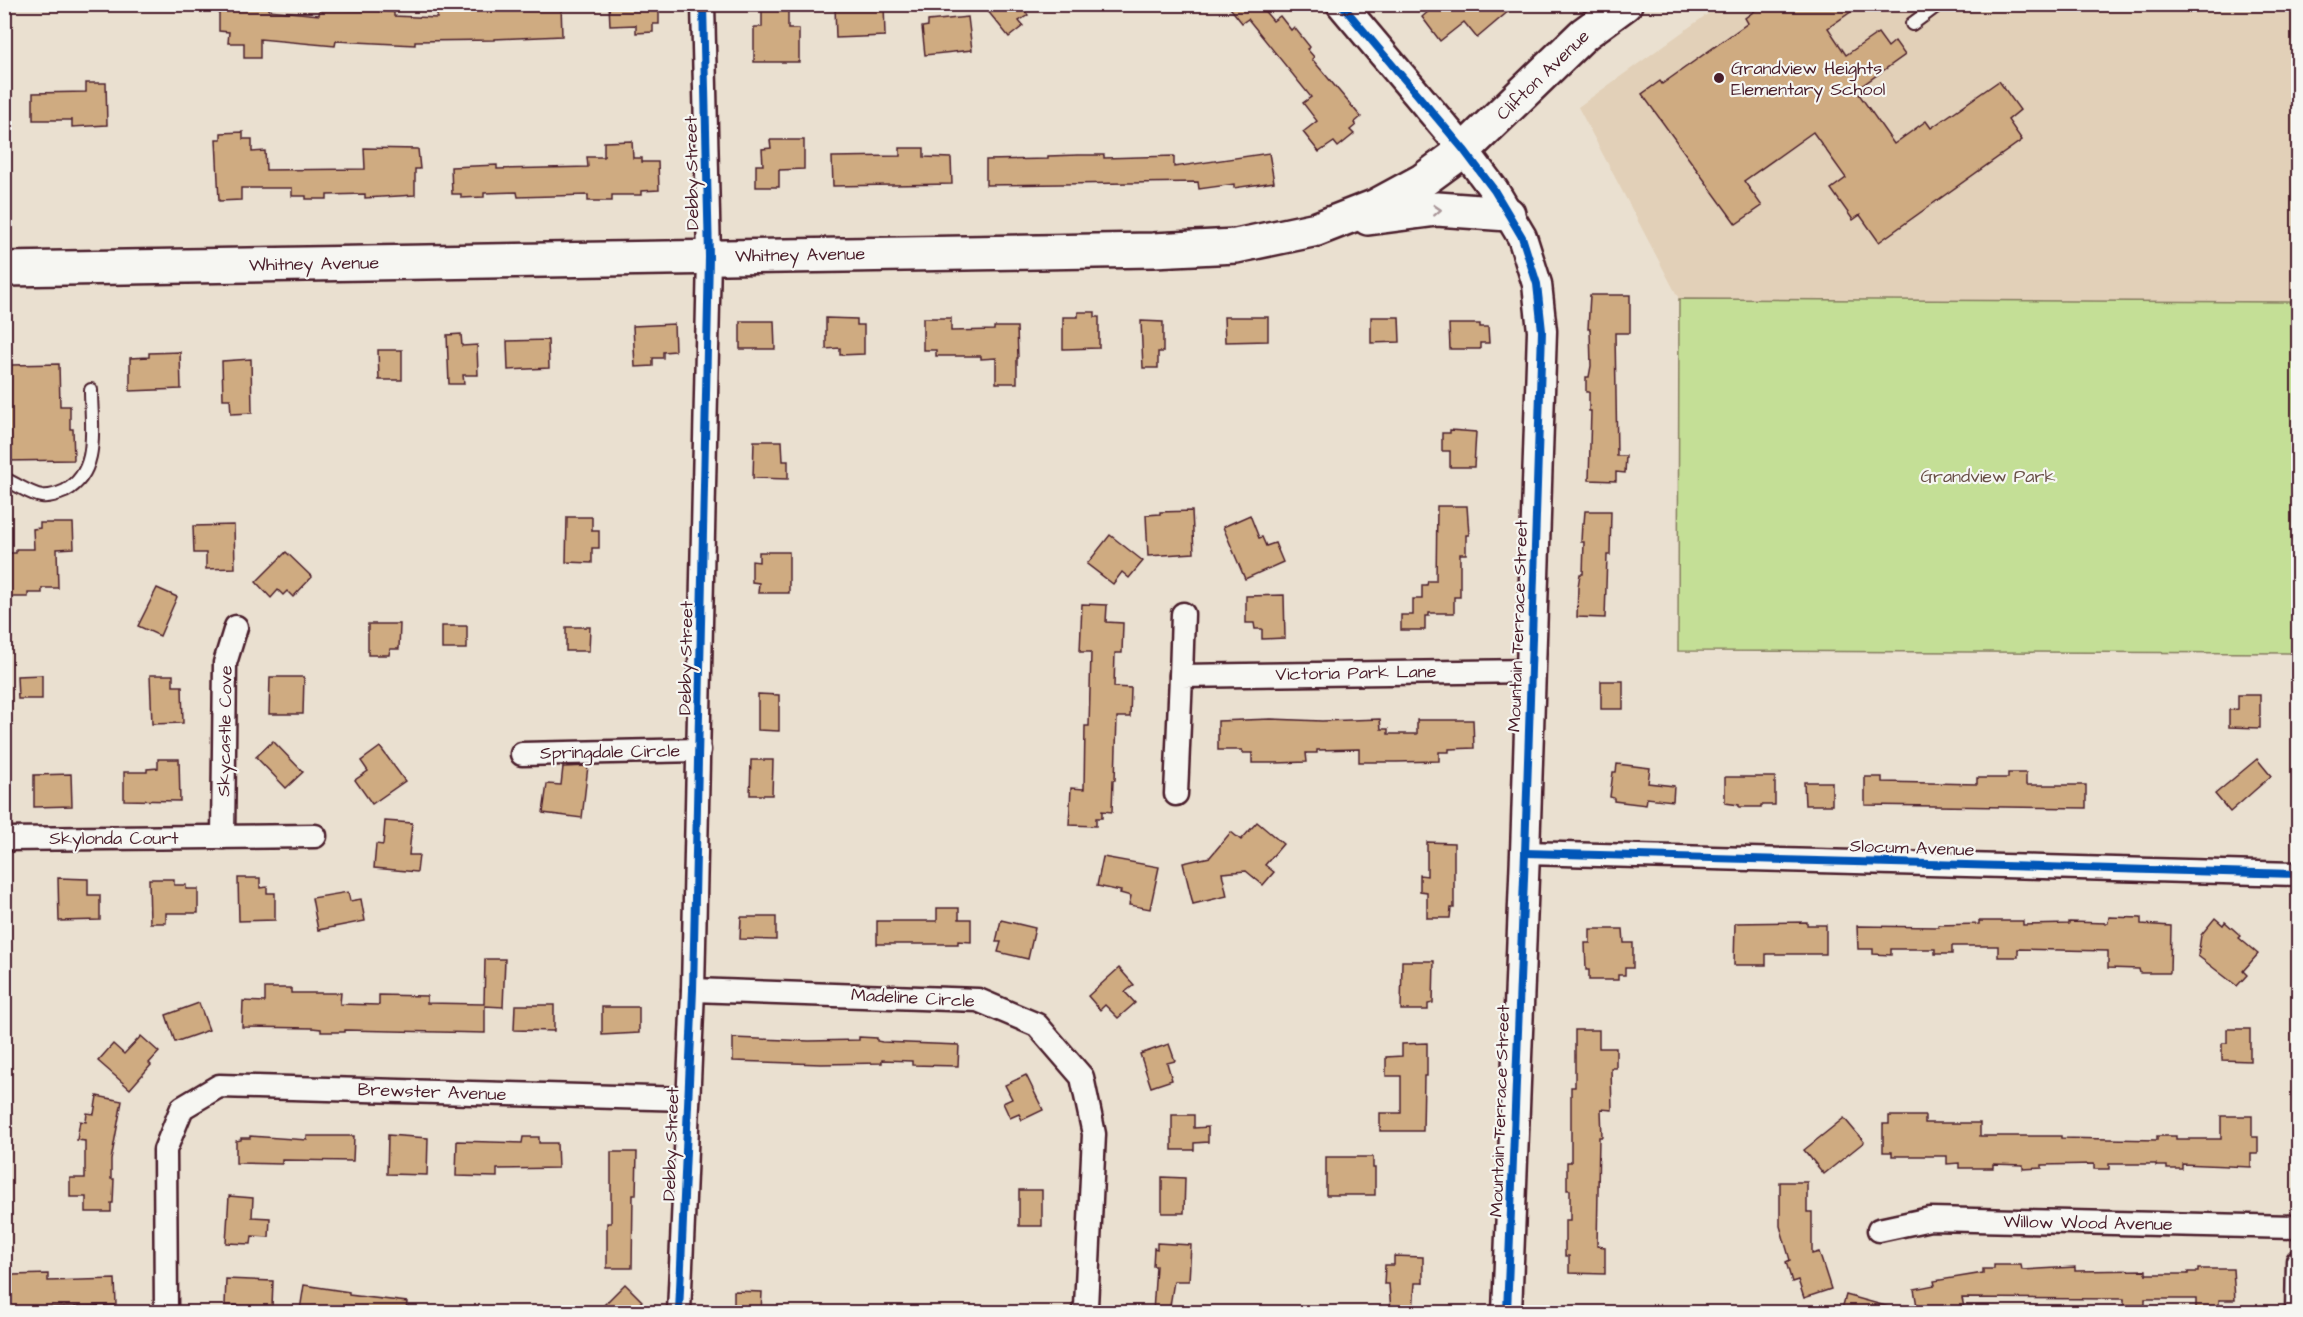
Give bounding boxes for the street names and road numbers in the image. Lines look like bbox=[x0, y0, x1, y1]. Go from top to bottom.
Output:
street label: Clifton Avenue bbox=[1491, 24, 1595, 126]
street label: Debby Street bbox=[678, 115, 706, 230]
street label: Whitney Avenue bbox=[735, 241, 866, 270]
street label: Whitney Avenue bbox=[249, 250, 380, 279]
street label: Mountain Terrace Street bbox=[1502, 519, 1534, 733]
street label: Debby Street bbox=[673, 600, 701, 715]
street label: Victoria Park Lane bbox=[1275, 659, 1437, 687]
street label: Skycastle Cove bbox=[211, 665, 240, 797]
street label: Springdale Circle bbox=[540, 738, 681, 767]
street label: Skylonda Court bbox=[49, 826, 179, 852]
street label: Slocum Avenue bbox=[1849, 833, 1975, 863]
street label: Madeline Circle bbox=[850, 982, 976, 1014]
street label: Mountain Terrace Street bbox=[1484, 1004, 1516, 1218]
street label: Brewster Avenue bbox=[357, 1077, 507, 1107]
street label: Debby Street bbox=[657, 1086, 687, 1202]
street label: Willow Wood Avenue bbox=[2003, 1209, 2173, 1237]

